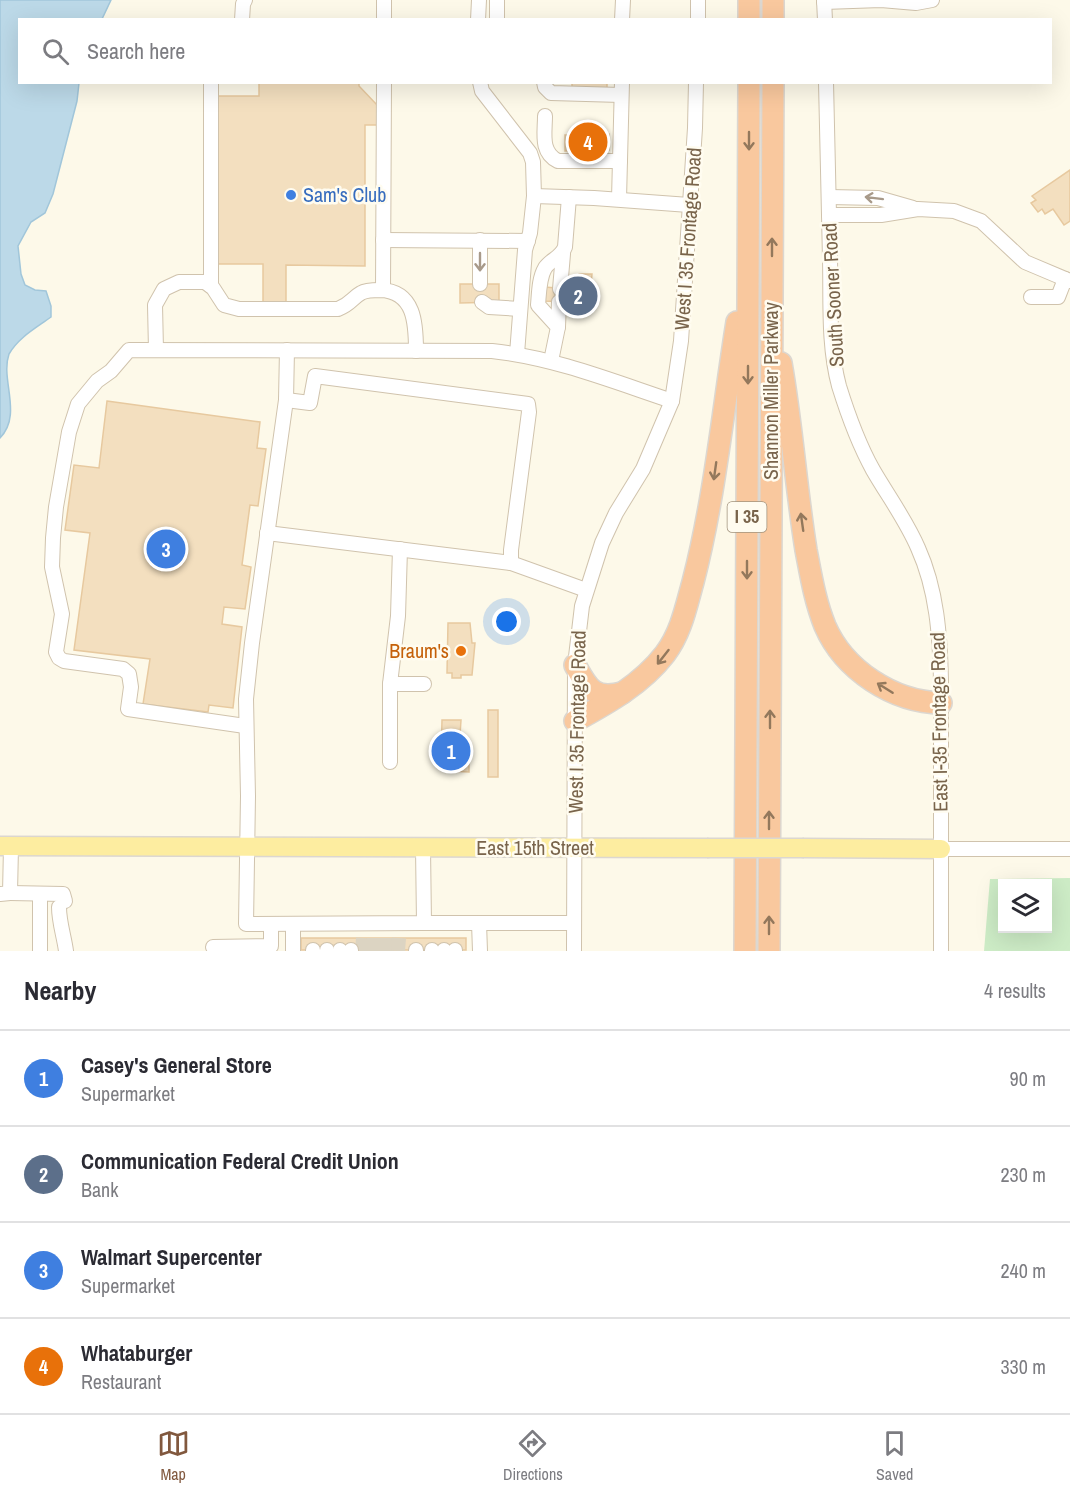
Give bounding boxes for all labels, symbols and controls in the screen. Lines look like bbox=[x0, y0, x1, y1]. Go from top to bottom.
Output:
search box bbox=[18, 18, 1052, 84]
icon: search bbox=[39, 35, 72, 68]
text: Search here bbox=[87, 36, 185, 66]
pin: 4 bbox=[568, 120, 608, 164]
one-way arrow bbox=[743, 130, 755, 150]
street label: West I 35 Frontage Road bbox=[668, 147, 707, 331]
place label: Sam's Club bbox=[303, 181, 386, 208]
marker: Sam's Club bbox=[284, 188, 298, 202]
one-way arrow bbox=[865, 193, 884, 204]
street label: South Sooner Road bbox=[815, 222, 850, 368]
one-way arrow bbox=[766, 238, 778, 258]
one-way arrow bbox=[474, 252, 486, 272]
pin: 2 bbox=[558, 274, 598, 318]
street label: Shannon Miller Parkway bbox=[757, 301, 784, 480]
one-way arrow bbox=[742, 365, 753, 385]
one-way arrow bbox=[709, 460, 720, 480]
road number: I 35 bbox=[728, 502, 766, 532]
one-way arrow bbox=[796, 513, 807, 532]
pin: 3 bbox=[146, 526, 186, 572]
one-way arrow bbox=[741, 560, 753, 580]
your location bbox=[492, 607, 521, 636]
street label: West I 35 Frontage Road bbox=[561, 630, 592, 814]
street label: East I-35 Frontage Road bbox=[923, 632, 954, 812]
place label: Braum's bbox=[389, 637, 449, 664]
marker: Braum's bbox=[454, 644, 468, 658]
one-way arrow bbox=[656, 648, 669, 664]
one-way arrow bbox=[877, 682, 894, 694]
one-way arrow bbox=[764, 710, 776, 730]
pin: 1 bbox=[432, 728, 470, 774]
one-way arrow bbox=[763, 811, 775, 831]
street label: East 15th Street bbox=[476, 834, 594, 861]
map controls bbox=[998, 879, 1052, 933]
button: layers bbox=[998, 879, 1052, 933]
one-way arrow bbox=[763, 916, 775, 936]
text: Nearby bbox=[24, 973, 96, 1008]
text: 4 results bbox=[984, 977, 1046, 1004]
text: Casey's General Store bbox=[81, 1050, 272, 1080]
text: 1 bbox=[39, 1065, 48, 1092]
text: 90 m bbox=[1010, 1065, 1046, 1092]
text: Supermarket bbox=[81, 1080, 175, 1107]
text: Communication Federal Credit Union bbox=[81, 1146, 399, 1176]
text: 2 bbox=[39, 1161, 48, 1188]
text: 230 m bbox=[1000, 1161, 1046, 1188]
text: Bank bbox=[81, 1176, 118, 1203]
text: Walmart Supercenter bbox=[81, 1242, 262, 1272]
text: 3 bbox=[39, 1257, 48, 1284]
text: 240 m bbox=[1000, 1257, 1046, 1284]
text: Supermarket bbox=[81, 1272, 175, 1299]
text: Whataburger bbox=[81, 1338, 192, 1368]
text: 4 bbox=[39, 1353, 48, 1380]
text: 330 m bbox=[1000, 1353, 1046, 1380]
text: Restaurant bbox=[81, 1368, 161, 1395]
tab: Map bbox=[157, 1427, 190, 1485]
tab: Directions bbox=[503, 1427, 563, 1485]
tab: Saved bbox=[876, 1427, 913, 1485]

